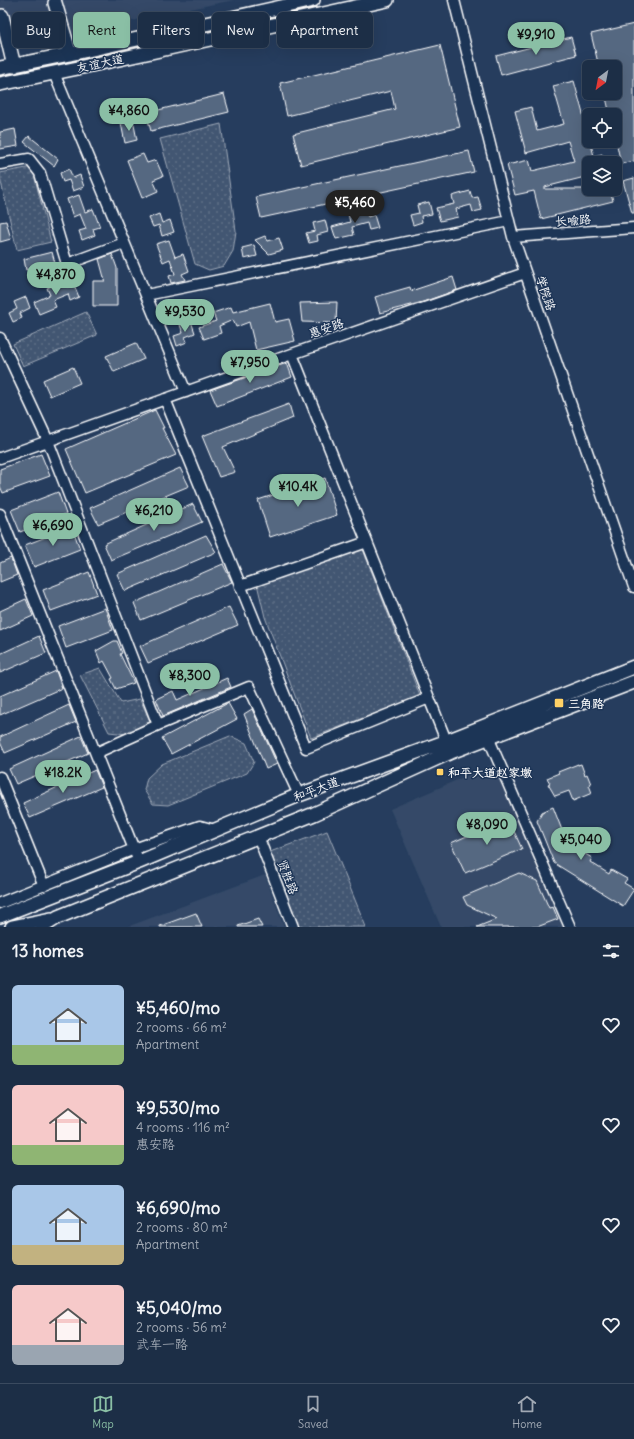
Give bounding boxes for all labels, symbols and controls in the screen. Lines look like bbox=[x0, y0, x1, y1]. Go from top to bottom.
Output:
chip: Buy bbox=[12, 12, 65, 48]
chip: Rent bbox=[73, 12, 130, 48]
chip: Filters bbox=[138, 12, 204, 48]
chip: New bbox=[212, 12, 269, 48]
chip: Apartment bbox=[277, 12, 373, 48]
pin: ¥9,910 bbox=[503, 22, 569, 56]
text: ¥9,910 bbox=[517, 26, 555, 43]
street label: 友谊大道 bbox=[75, 51, 125, 75]
north arrow bbox=[582, 60, 622, 100]
map controls bbox=[582, 60, 622, 196]
pin: ¥4,860 bbox=[96, 98, 162, 132]
text: ¥4,860 bbox=[108, 102, 150, 119]
button: locate bbox=[582, 108, 622, 148]
button: layers bbox=[582, 156, 622, 196]
pin: ¥5,460 bbox=[322, 190, 388, 224]
text: ¥5,460 bbox=[334, 194, 376, 211]
street label: 长喻路 bbox=[555, 211, 591, 229]
pin: ¥4,870 bbox=[23, 262, 89, 296]
text: ¥4,870 bbox=[36, 266, 76, 283]
street label: 学院路 bbox=[533, 274, 559, 312]
pin: ¥9,530 bbox=[152, 299, 218, 333]
text: ¥9,530 bbox=[165, 303, 205, 320]
street label: 惠安路 bbox=[307, 315, 345, 341]
pin: ¥7,950 bbox=[217, 350, 283, 384]
text: ¥7,950 bbox=[230, 354, 270, 371]
pin: ¥10.4K bbox=[265, 474, 331, 508]
text: ¥10.4K bbox=[278, 478, 318, 495]
pin: ¥6,210 bbox=[121, 498, 187, 532]
text: ¥6,210 bbox=[135, 502, 173, 519]
pin: ¥6,690 bbox=[20, 513, 86, 547]
text: ¥6,690 bbox=[32, 517, 74, 534]
pin: ¥8,300 bbox=[157, 663, 223, 697]
text: ¥8,300 bbox=[169, 667, 211, 684]
place label: 三角路 bbox=[568, 696, 604, 711]
marker: 三角路 bbox=[553, 697, 565, 709]
pin: ¥18.2K bbox=[30, 760, 96, 794]
text: ¥18.2K bbox=[44, 764, 82, 781]
place label: 和平大道赵家墩 bbox=[448, 765, 532, 780]
marker: 和平大道赵家墩 bbox=[435, 767, 445, 777]
street label: 和平大道 bbox=[291, 773, 341, 805]
pin: ¥8,090 bbox=[454, 812, 520, 846]
text: ¥8,090 bbox=[466, 816, 508, 833]
pin: ¥5,040 bbox=[548, 827, 614, 861]
text: ¥5,040 bbox=[560, 831, 602, 848]
street label: 贤胜路 bbox=[275, 858, 301, 896]
text: 13 homes bbox=[12, 940, 84, 962]
icon: filters bbox=[600, 940, 622, 962]
text: ¥5,460/mo bbox=[136, 997, 220, 1019]
icon: home bbox=[44, 1001, 92, 1049]
icon: heart bbox=[600, 1014, 622, 1036]
text: 2 rooms · 66 m² bbox=[136, 1019, 227, 1036]
text: Apartment bbox=[136, 1036, 199, 1053]
text: ¥9,530/mo bbox=[136, 1097, 220, 1119]
icon: home bbox=[44, 1101, 92, 1149]
icon: heart bbox=[600, 1114, 622, 1136]
text: 4 rooms · 116 m² bbox=[136, 1119, 230, 1136]
text: 惠安路 bbox=[136, 1136, 175, 1153]
text: ¥6,690/mo bbox=[136, 1197, 220, 1219]
icon: home bbox=[44, 1201, 92, 1249]
icon: heart bbox=[600, 1214, 622, 1236]
text: 2 rooms · 80 m² bbox=[136, 1219, 228, 1236]
text: Apartment bbox=[136, 1236, 199, 1253]
text: ¥5,040/mo bbox=[136, 1297, 222, 1319]
icon: home bbox=[44, 1301, 92, 1349]
icon: heart bbox=[600, 1314, 622, 1336]
text: 2 rooms · 56 m² bbox=[136, 1319, 227, 1336]
text: 武车一路 bbox=[136, 1336, 188, 1353]
tab: Map bbox=[92, 1393, 114, 1431]
tab: Saved bbox=[298, 1393, 328, 1431]
tab: Home bbox=[512, 1393, 542, 1431]

